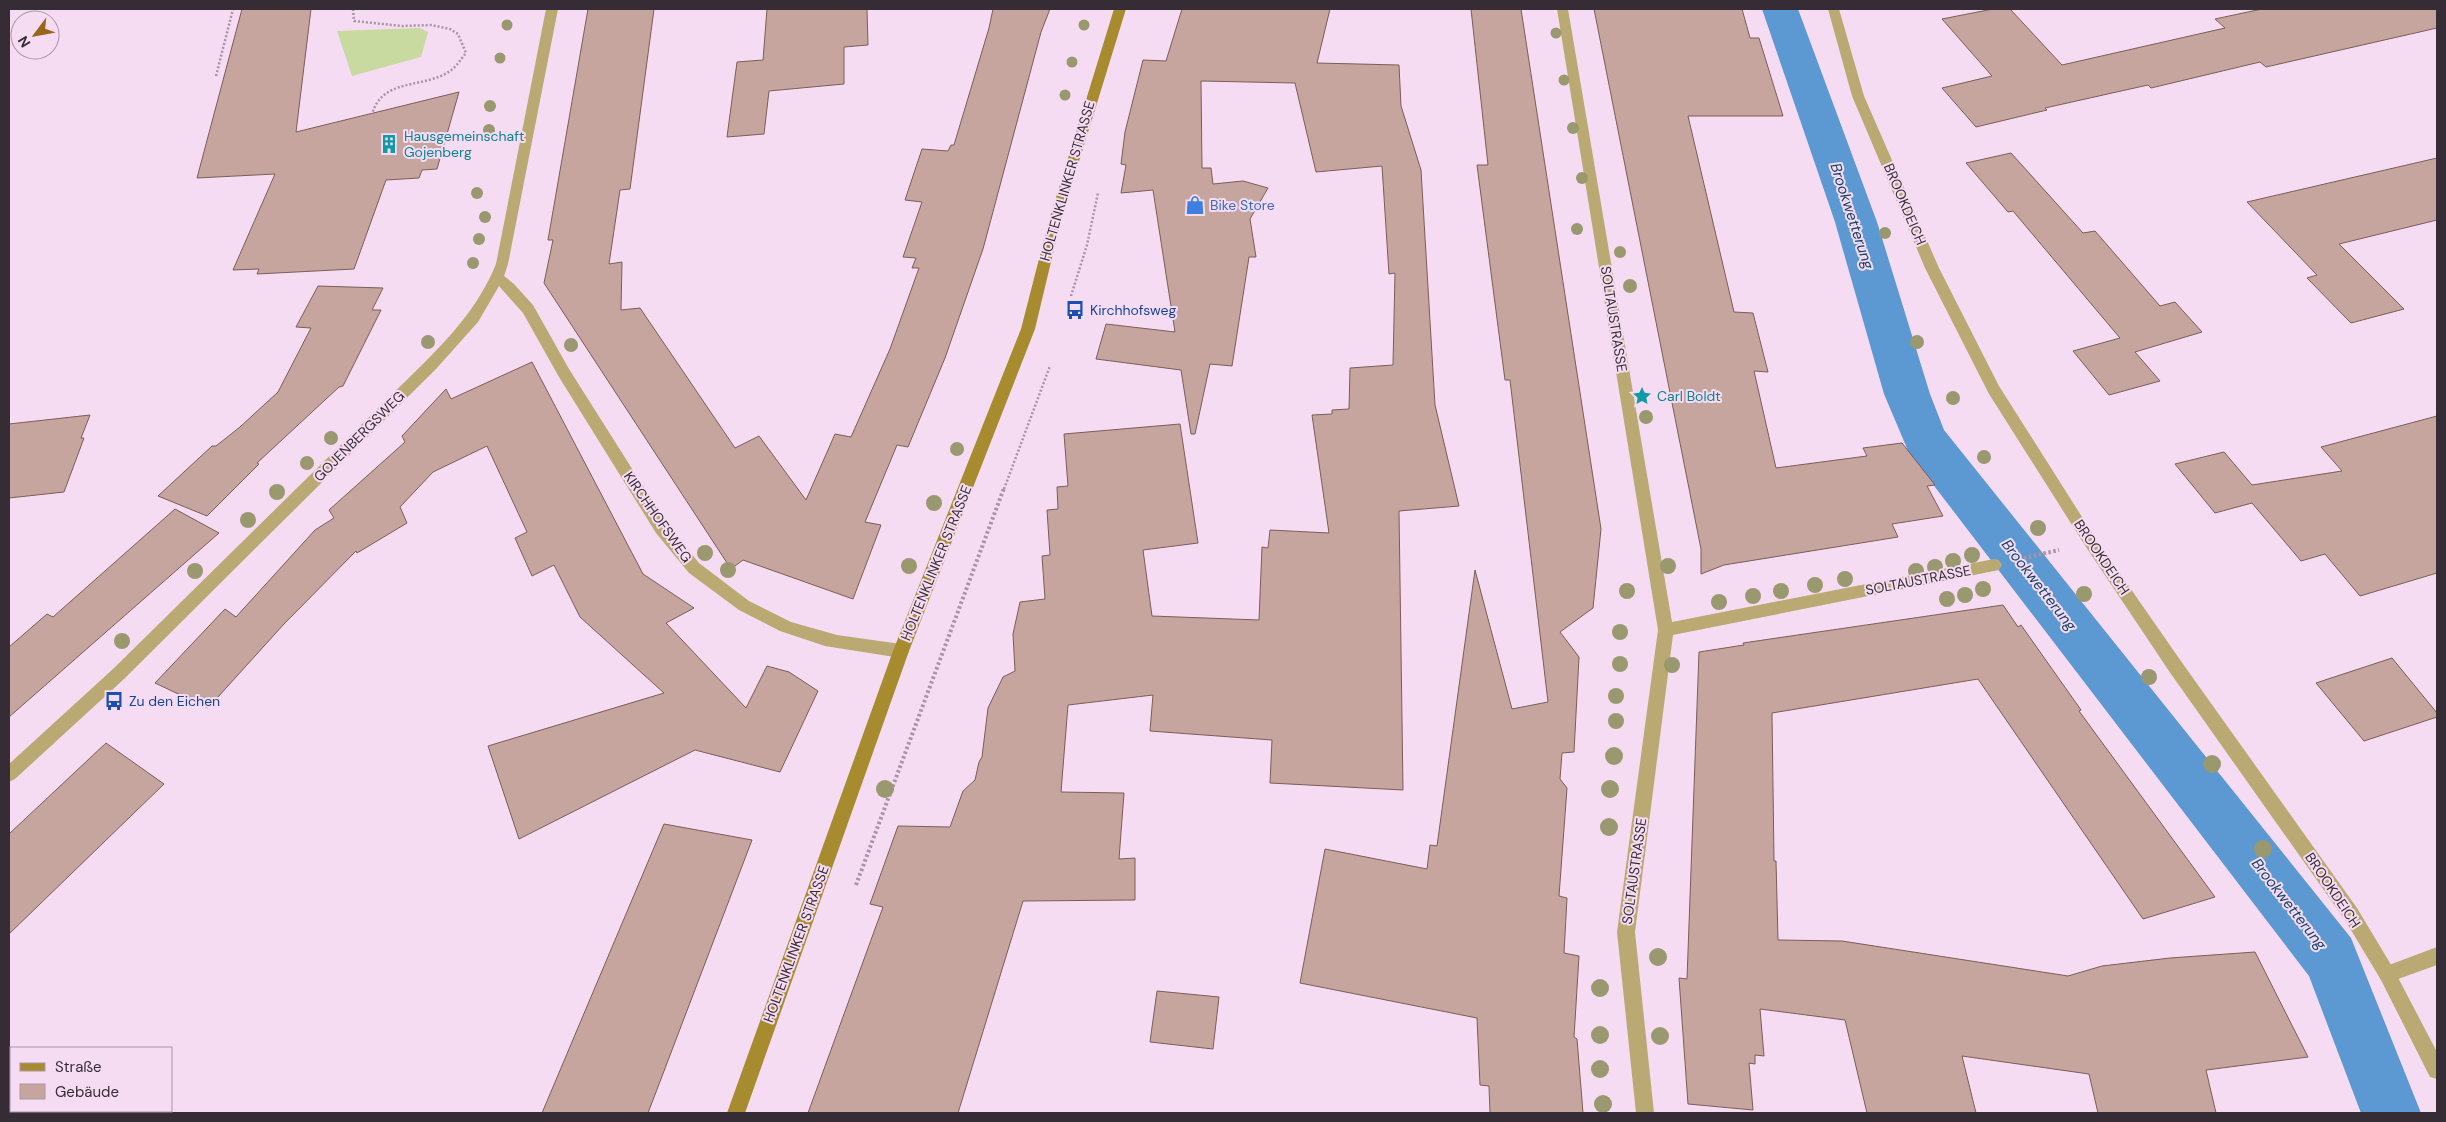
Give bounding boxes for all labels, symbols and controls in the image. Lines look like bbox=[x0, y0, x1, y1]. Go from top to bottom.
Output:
north arrow bbox=[10, 10, 60, 60]
text: N bbox=[14, 33, 34, 51]
street label: HOLTENKLINKER STRASSE bbox=[1036, 99, 1099, 263]
place label: Hausgemeinschaft Gojenberg bbox=[404, 127, 524, 161]
building icon: Hausgemeinschaft Gojenberg bbox=[378, 133, 400, 155]
water label: Brookwetterung bbox=[1825, 160, 1879, 272]
street label: BROOKDEICH bbox=[1880, 160, 1930, 248]
shop icon: Bike Store bbox=[1184, 194, 1206, 216]
place label: Bike Store bbox=[1210, 196, 1275, 214]
street label: SOLTAUSTRASSE bbox=[1597, 265, 1631, 373]
bus stop icon: Kirchhofsweg bbox=[1064, 299, 1086, 321]
place label: Kirchhofsweg bbox=[1090, 301, 1176, 319]
place icon: Carl Boldt bbox=[1631, 385, 1653, 407]
street label: GOJENBERGSWEG bbox=[310, 387, 408, 485]
place label: Carl Boldt bbox=[1657, 387, 1721, 405]
street label: KIRCHHOFSWEG bbox=[620, 468, 696, 566]
street label: HOLTENKLINKER STRASSE bbox=[897, 483, 975, 643]
street label: BROOKDEICH bbox=[2070, 516, 2134, 598]
water label: Brookwetterung bbox=[1997, 535, 2081, 635]
street label: SOLTAUSTRASSE bbox=[1864, 561, 1972, 599]
bus stop icon: Zu den Eichen bbox=[103, 690, 125, 712]
place label: Zu den Eichen bbox=[129, 692, 220, 710]
street label: SOLTAUSTRASSE bbox=[1618, 817, 1650, 925]
street label: BROOKDEICH bbox=[2301, 849, 2365, 931]
water label: Brookwetterung bbox=[2247, 854, 2331, 954]
street label: HOLTENKLINKER STRASSE bbox=[759, 863, 833, 1025]
legend bbox=[10, 1047, 172, 1112]
text: Straße bbox=[55, 1057, 102, 1077]
text: Gebäude bbox=[55, 1082, 119, 1102]

